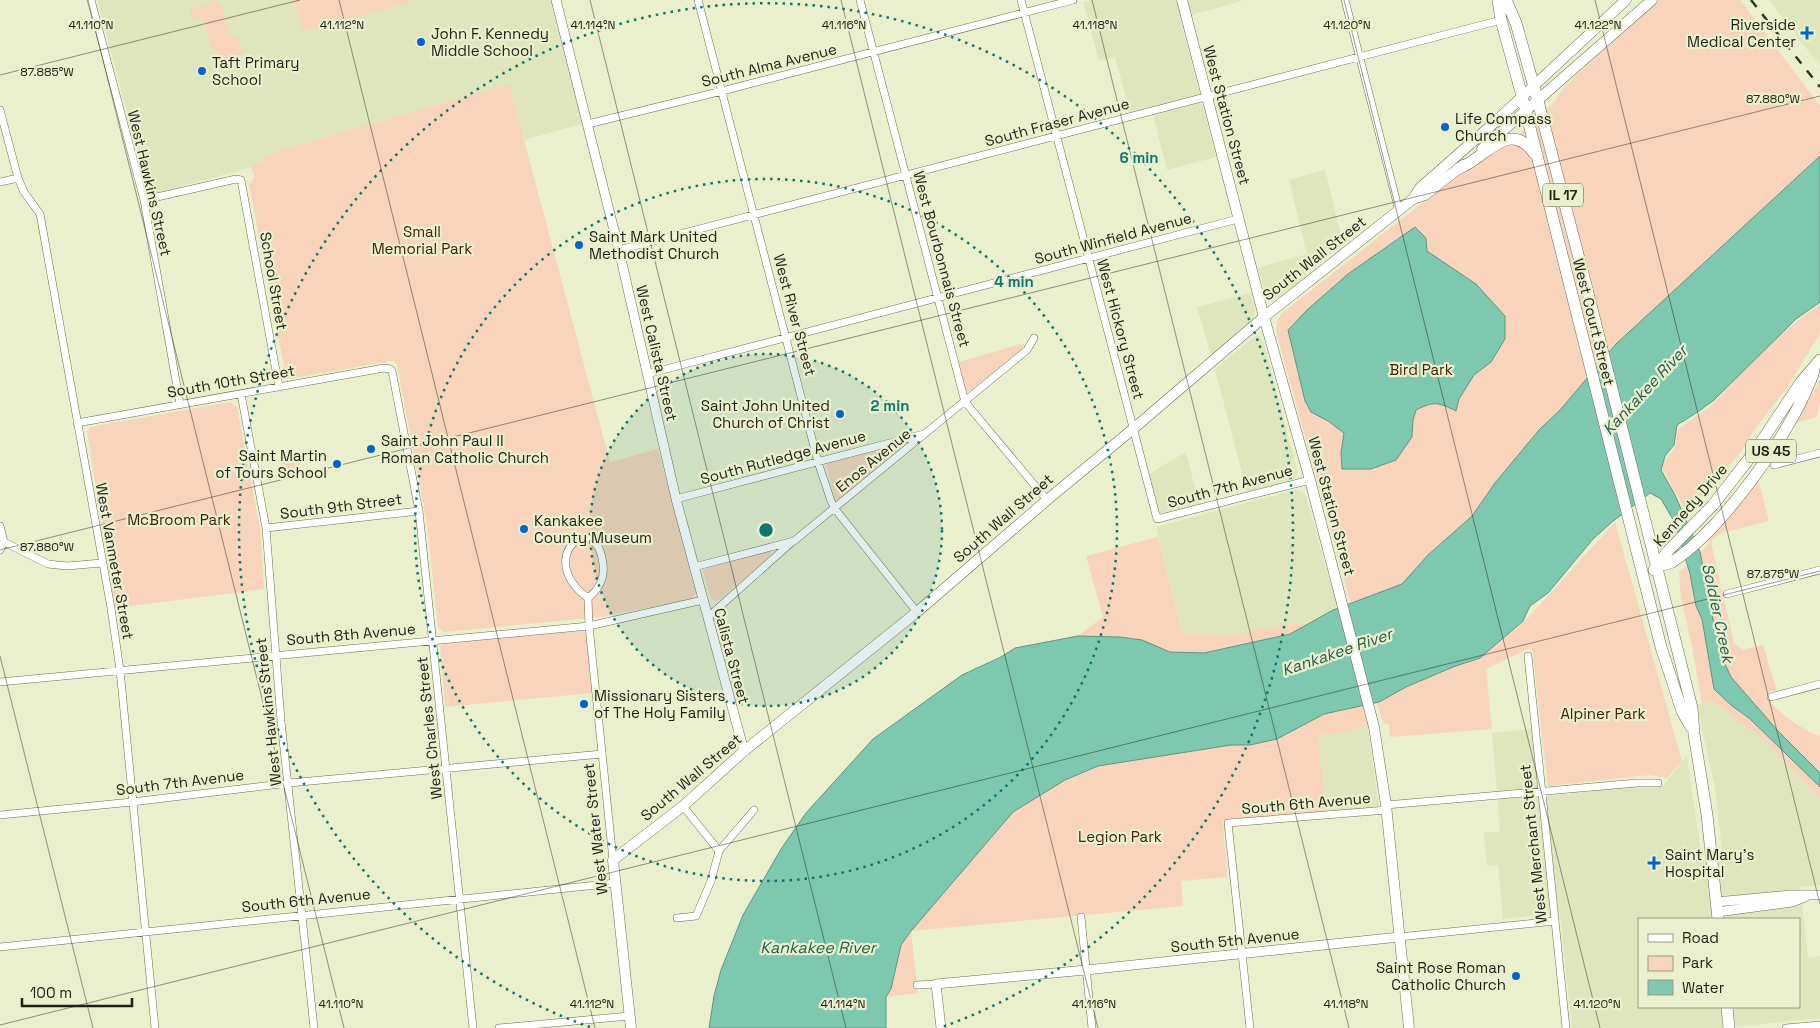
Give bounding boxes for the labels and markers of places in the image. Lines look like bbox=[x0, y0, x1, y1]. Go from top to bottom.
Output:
place label: Riverside Medical Center bbox=[1687, 15, 1796, 51]
place label: John F. Kennedy Middle School bbox=[431, 24, 549, 60]
marker: Riverside Medical Center bbox=[1800, 26, 1814, 40]
marker: John F. Kennedy Middle School bbox=[415, 36, 427, 48]
place label: Taft Primary School bbox=[212, 53, 300, 89]
marker: Taft Primary School bbox=[196, 65, 208, 77]
place label: Life Compass Church bbox=[1455, 109, 1552, 145]
marker: Life Compass Church bbox=[1439, 121, 1451, 133]
place label: Saint Mark United Methodist Church bbox=[589, 227, 719, 263]
marker: Saint Mark United Methodist Church bbox=[573, 239, 585, 251]
place label: Saint John United Church of Christ bbox=[701, 396, 830, 432]
marker: Saint John United Church of Christ bbox=[834, 408, 846, 420]
place label: Saint John Paul II Roman Catholic Church bbox=[381, 431, 549, 467]
marker: Saint John Paul II Roman Catholic Church bbox=[365, 443, 377, 455]
place label: Saint Martin of Tours School bbox=[215, 446, 327, 482]
marker: Saint Martin of Tours School bbox=[331, 458, 343, 470]
place label: Kankakee County Museum bbox=[534, 511, 652, 547]
centre of rings bbox=[757, 521, 775, 539]
marker: Kankakee County Museum bbox=[518, 523, 530, 535]
place label: Missionary Sisters of The Holy Family bbox=[594, 686, 726, 722]
marker: Missionary Sisters of The Holy Family bbox=[578, 698, 590, 710]
place label: Saint Mary's Hospital bbox=[1665, 845, 1754, 881]
marker: Saint Mary's Hospital bbox=[1647, 856, 1661, 870]
place label: Saint Rose Roman Catholic Church bbox=[1376, 958, 1506, 994]
marker: Saint Rose Roman Catholic Church bbox=[1510, 970, 1522, 982]

